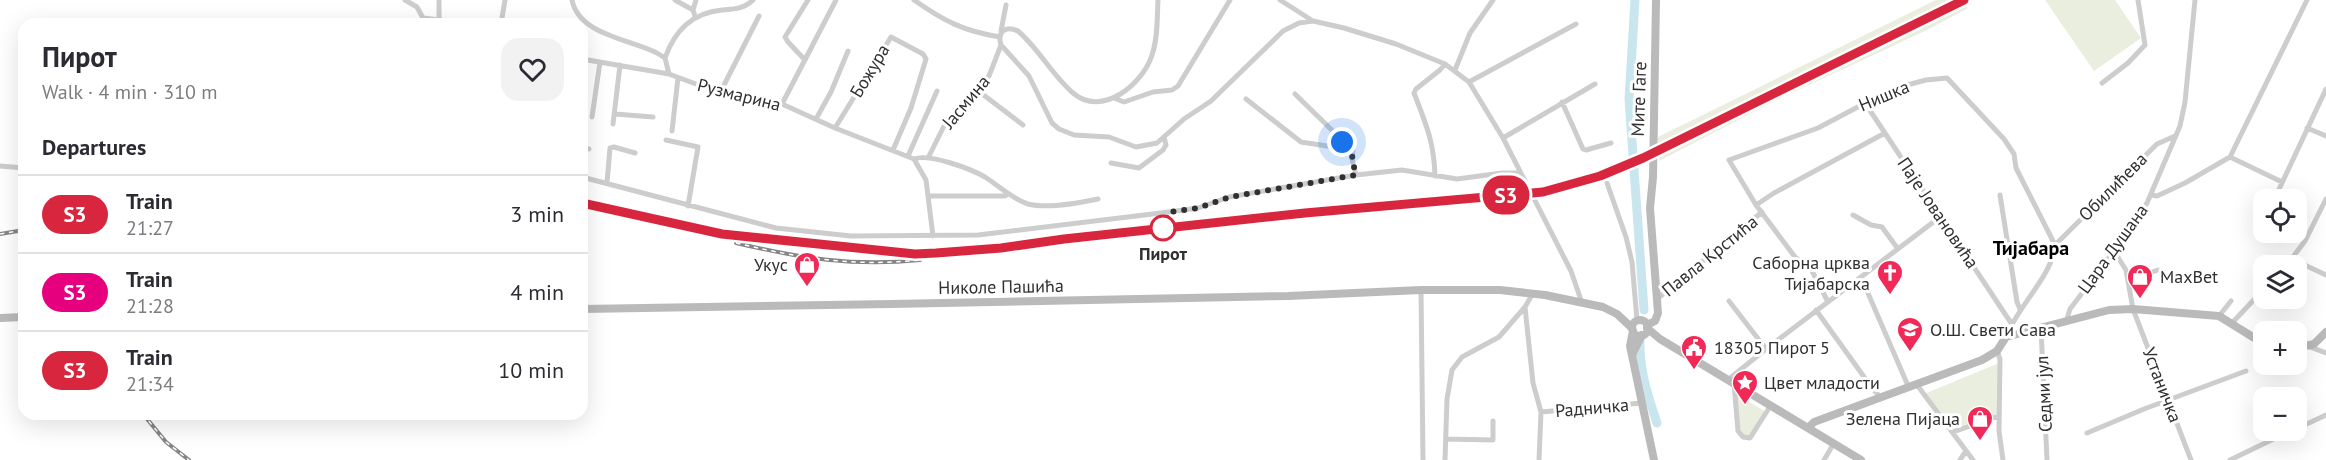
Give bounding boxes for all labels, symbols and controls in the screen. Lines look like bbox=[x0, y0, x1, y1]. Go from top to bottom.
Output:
text: Пирот bbox=[42, 38, 117, 75]
button: heart bbox=[501, 38, 564, 101]
street label: Божура bbox=[845, 40, 894, 102]
street label: Мите Гаге bbox=[1626, 61, 1651, 137]
street label: Јасмина bbox=[936, 70, 994, 134]
street label: Рузмарина bbox=[695, 73, 783, 116]
street label: Нишка bbox=[1855, 75, 1913, 116]
text: Walk · 4 min · 310 m bbox=[42, 79, 218, 105]
your location bbox=[1327, 127, 1357, 157]
text: Departures bbox=[42, 133, 146, 161]
street label: Обилићева bbox=[2074, 148, 2152, 226]
street label: Паје Јовановића bbox=[1893, 153, 1984, 273]
line badge: S3 bbox=[1479, 176, 1533, 214]
text: S3 bbox=[1494, 182, 1518, 209]
text: Train bbox=[126, 187, 173, 215]
map controls bbox=[2253, 189, 2307, 441]
button: locate bbox=[2253, 189, 2307, 243]
street label: Цара Душана bbox=[2072, 199, 2153, 298]
text: 3 min bbox=[510, 200, 564, 228]
text: S3 bbox=[63, 201, 87, 228]
street label: Павла Крстића bbox=[1657, 210, 1762, 301]
text: 21:27 bbox=[126, 215, 174, 241]
marker: Пирот bbox=[1150, 215, 1176, 241]
district label: Тијабара bbox=[1993, 235, 2069, 261]
place label: Пирот bbox=[1139, 242, 1188, 265]
shop icon: Укус bbox=[792, 250, 822, 288]
place label: Саборна црква Тијабарска bbox=[1752, 251, 1870, 295]
place label: Укус bbox=[754, 253, 788, 276]
button: layers bbox=[2253, 255, 2307, 309]
church icon: Саборна црква Тијабарска bbox=[1875, 258, 1905, 296]
shop icon: MaxBet bbox=[2125, 262, 2155, 300]
text: Train bbox=[126, 265, 173, 293]
place label: MaxBet bbox=[2160, 265, 2218, 288]
street label: Николе Пашића bbox=[938, 274, 1064, 299]
text: 4 min bbox=[510, 278, 564, 306]
text: S3 bbox=[63, 279, 87, 306]
text: 21:28 bbox=[126, 293, 174, 319]
school or university icon: О.Ш. Свети Сава bbox=[1895, 315, 1925, 353]
place label: О.Ш. Свети Сава bbox=[1930, 318, 2056, 341]
button: + bbox=[2253, 321, 2307, 375]
public building icon: 18305 Пирот 5 bbox=[1679, 333, 1709, 371]
place label: 18305 Пирот 5 bbox=[1714, 336, 1830, 359]
text: Train bbox=[126, 343, 173, 371]
street label: Устаничка bbox=[2138, 344, 2187, 426]
street label: Седми јул bbox=[2030, 355, 2057, 433]
text: 10 min bbox=[498, 356, 564, 384]
text: S3 bbox=[63, 357, 87, 384]
place icon: Цвет младости bbox=[1730, 368, 1760, 406]
text: 21:34 bbox=[126, 371, 174, 397]
place label: Цвет младости bbox=[1764, 371, 1880, 394]
button: − bbox=[2253, 387, 2307, 441]
street label: Радничка bbox=[1554, 393, 1630, 422]
shop icon: Зелена Пијаца bbox=[1965, 404, 1995, 442]
place label: Зелена Пијаца bbox=[1846, 407, 1960, 430]

